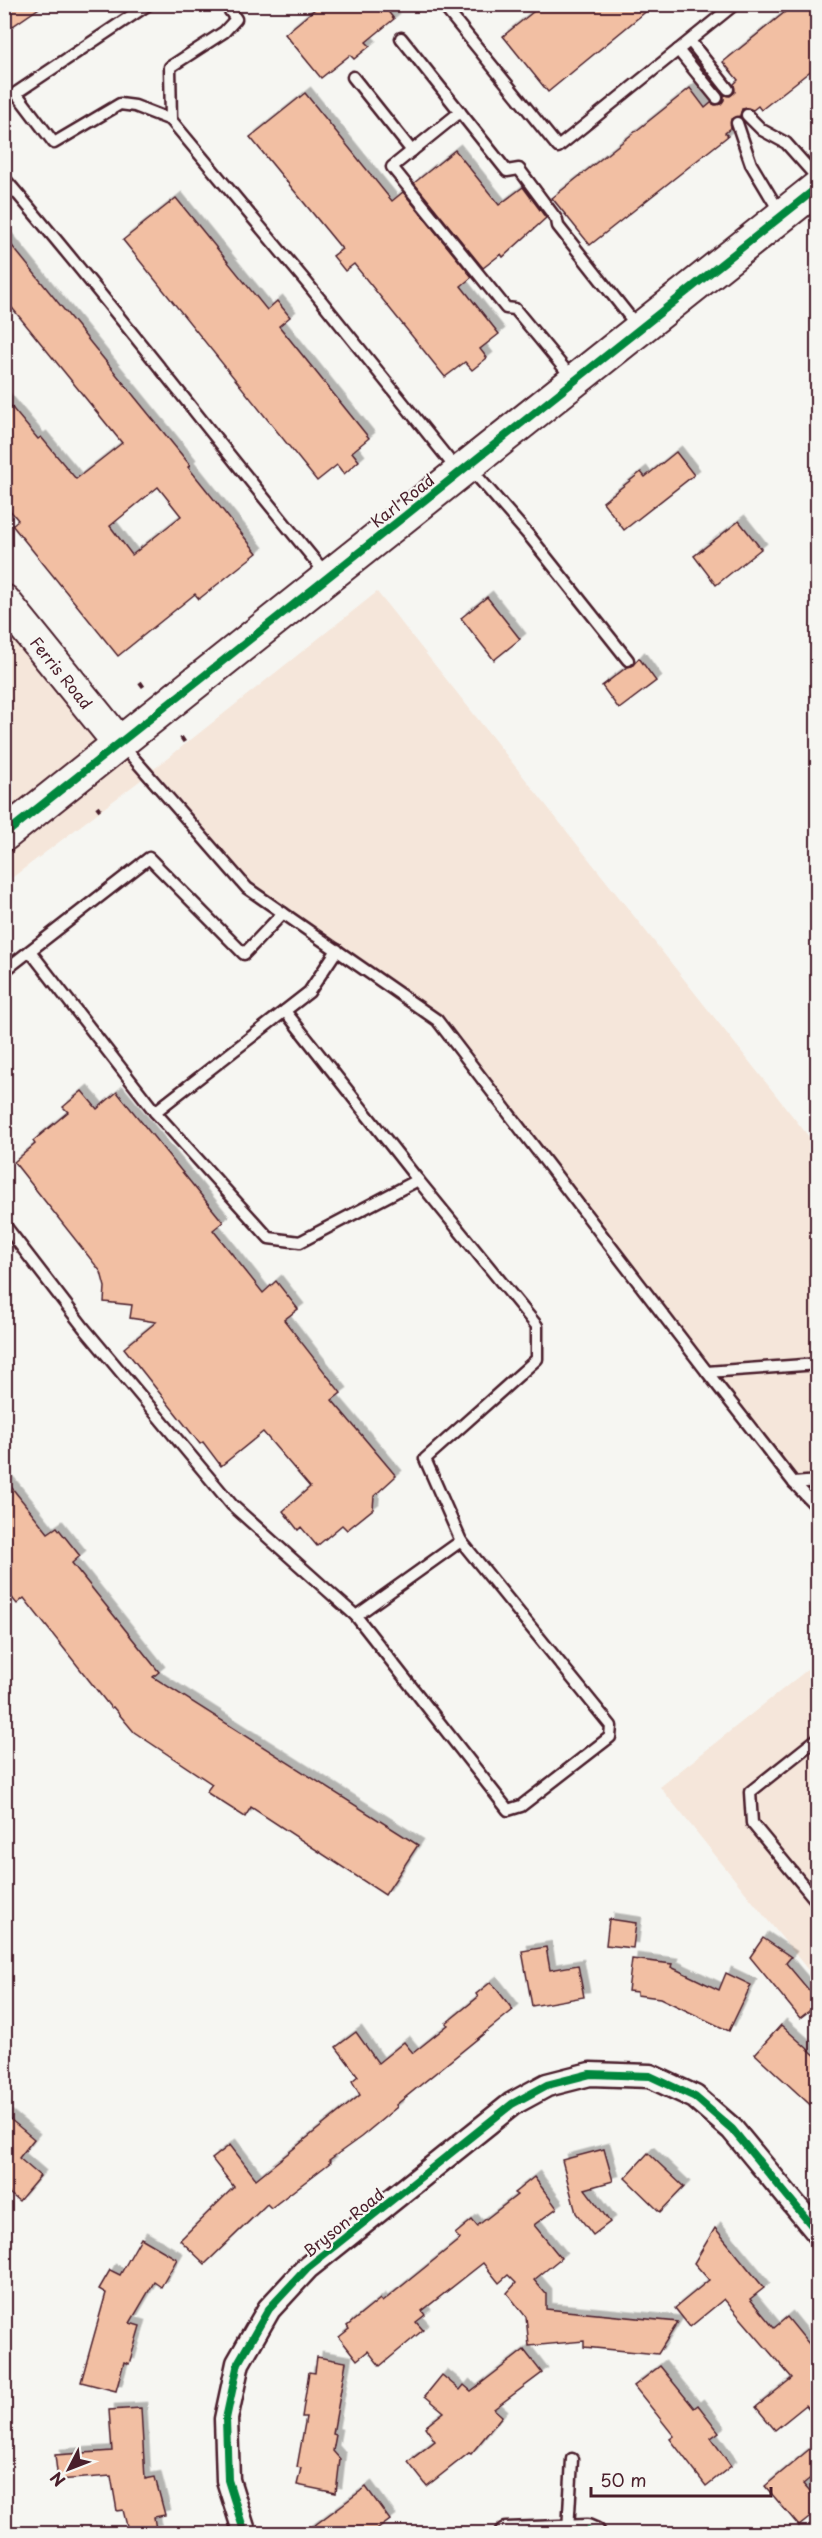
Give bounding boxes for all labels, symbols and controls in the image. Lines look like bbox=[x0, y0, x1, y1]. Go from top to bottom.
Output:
street label: Karl Road bbox=[365, 467, 439, 533]
street label: Ferris Road bbox=[25, 631, 99, 714]
street label: Bryson Road bbox=[297, 2182, 389, 2262]
north arrow bbox=[39, 2439, 99, 2499]
scale bar bbox=[591, 2460, 771, 2498]
text: 50 m bbox=[600, 2466, 647, 2493]
text: N bbox=[44, 2467, 70, 2492]

